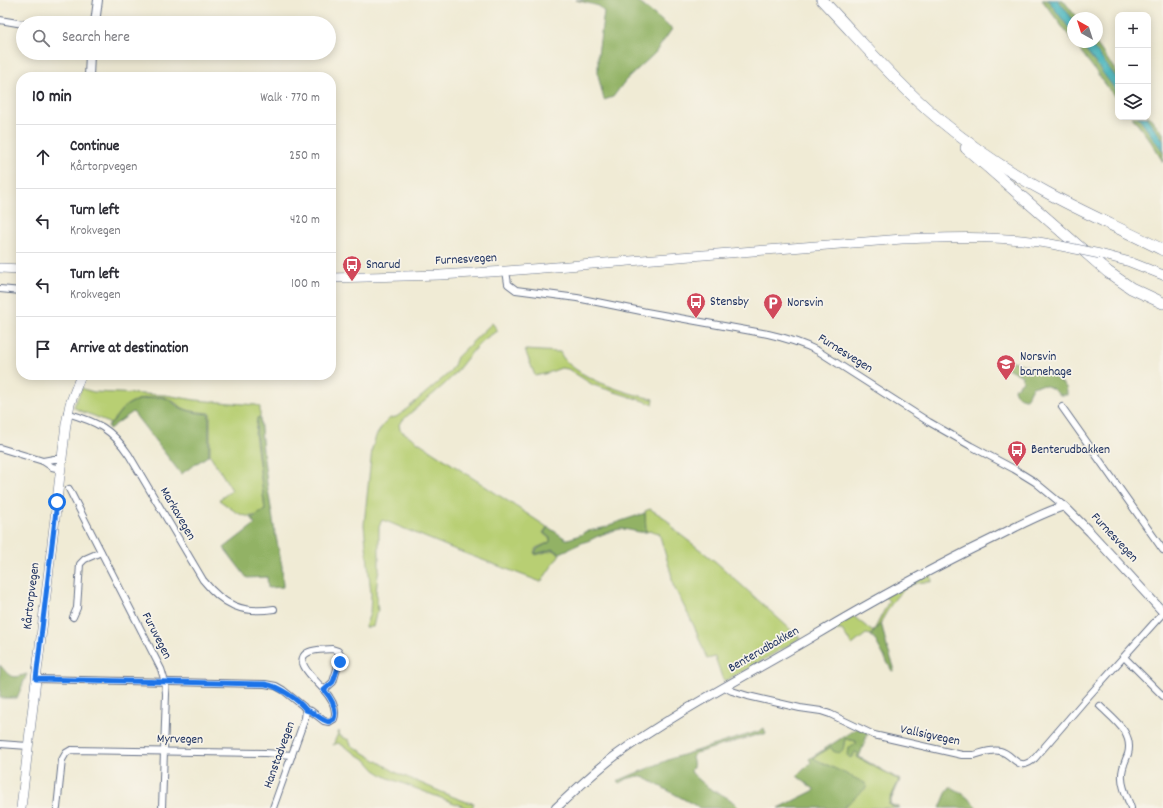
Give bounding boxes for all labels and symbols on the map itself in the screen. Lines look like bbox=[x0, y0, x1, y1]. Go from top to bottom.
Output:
north arrow bbox=[1067, 12, 1103, 48]
street label: Furnesvegen bbox=[435, 249, 497, 271]
bus stop icon: Snarud bbox=[341, 254, 363, 282]
place label: Snarud bbox=[366, 256, 400, 275]
bus stop icon: Stensby bbox=[685, 291, 707, 319]
parking icon: Norsvin bbox=[762, 292, 784, 320]
place label: Stensby bbox=[710, 293, 749, 312]
place label: Norsvin bbox=[787, 294, 823, 313]
street label: Furnesvegen bbox=[814, 330, 876, 378]
place label: Norsvin barnehage bbox=[1020, 348, 1072, 382]
school or university icon: Norsvin barnehage bbox=[995, 353, 1017, 381]
bus stop icon: Benterudbakken bbox=[1006, 439, 1028, 467]
place label: Benterudbakken bbox=[1031, 441, 1110, 460]
street label: Markavegen bbox=[154, 484, 200, 544]
route start bbox=[48, 493, 66, 511]
street label: Furnesvegen bbox=[1086, 509, 1142, 567]
street label: Kårtorpvegen bbox=[18, 561, 46, 631]
street label: Furuvegen bbox=[136, 609, 176, 663]
street label: Benterudbakken bbox=[725, 622, 803, 678]
route end bbox=[331, 653, 349, 671]
street label: Hanstadvegen bbox=[259, 719, 301, 791]
street label: Vallsigvegen bbox=[898, 720, 962, 752]
street label: Myrvegen bbox=[157, 730, 203, 750]

